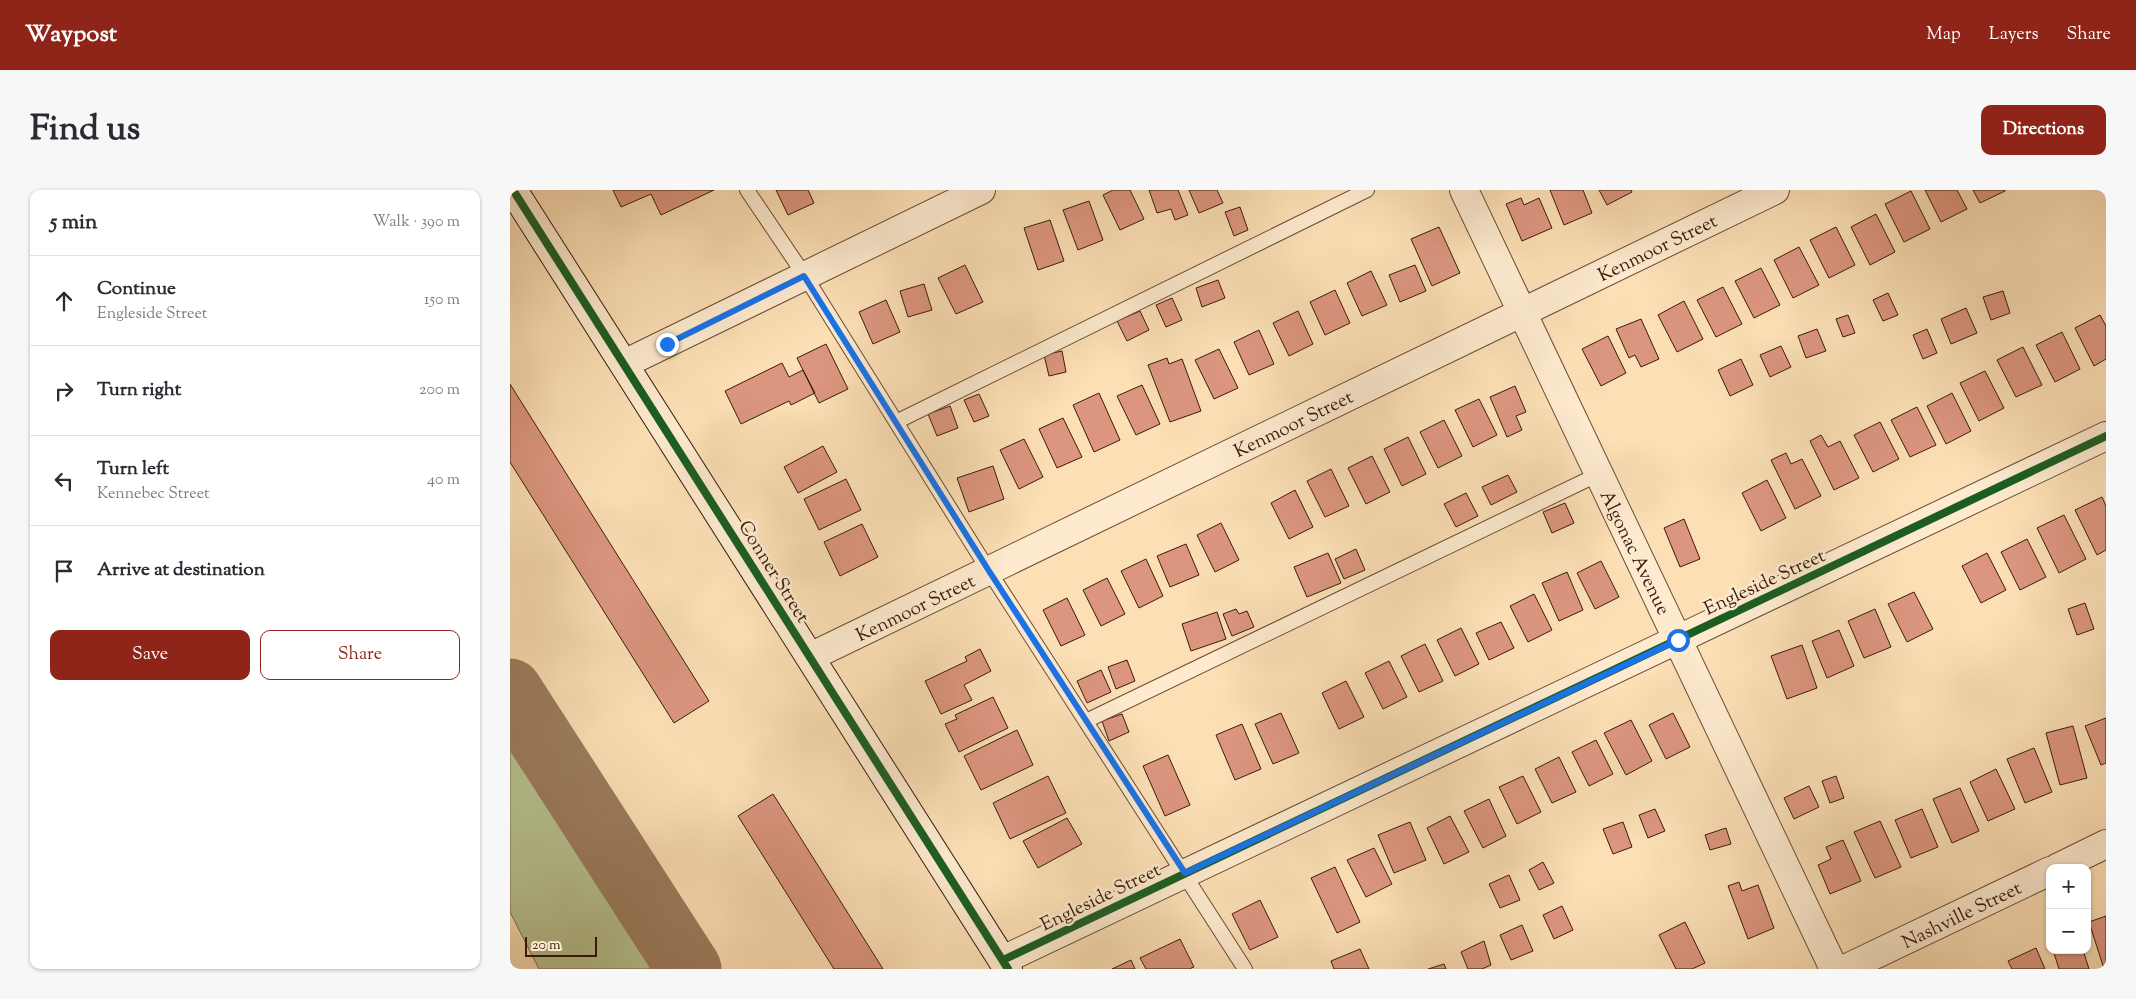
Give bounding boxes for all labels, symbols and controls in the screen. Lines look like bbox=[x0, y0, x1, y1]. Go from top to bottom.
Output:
text: Waypost bbox=[25, 18, 117, 52]
text: Map bbox=[1926, 22, 1961, 48]
text: Layers bbox=[1989, 22, 2039, 48]
text: Share bbox=[2067, 22, 2111, 48]
text: Find us bbox=[30, 105, 140, 156]
button: Directions bbox=[1981, 105, 2106, 155]
text: 5 min bbox=[50, 208, 97, 238]
street label: Kenmoor Street bbox=[1594, 209, 1723, 290]
text: Walk · 390 m bbox=[372, 211, 460, 234]
text: Continue bbox=[97, 276, 176, 303]
icon: ahead bbox=[50, 287, 78, 315]
text: 150 m bbox=[424, 289, 460, 312]
text: Engleside Street bbox=[97, 303, 207, 326]
route end bbox=[656, 333, 679, 356]
icon: right bbox=[50, 377, 78, 405]
text: Turn right bbox=[97, 377, 181, 404]
text: 200 m bbox=[419, 379, 460, 402]
street label: Kenmoor Street bbox=[1230, 385, 1359, 466]
text: Turn left bbox=[97, 456, 169, 483]
icon: left bbox=[50, 467, 78, 495]
text: 40 m bbox=[427, 469, 460, 492]
text: Kennebec Street bbox=[97, 483, 210, 506]
street label: Algonac Avenue bbox=[1592, 486, 1676, 620]
street label: Conner Street bbox=[731, 516, 815, 629]
street label: Engleside Street bbox=[1700, 543, 1831, 623]
icon: arrive bbox=[50, 557, 78, 585]
text: Arrive at destination bbox=[97, 557, 265, 584]
street label: Kenmoor Street bbox=[852, 569, 981, 650]
route start bbox=[1667, 629, 1690, 652]
button: Save bbox=[50, 630, 250, 680]
button: Share bbox=[260, 630, 460, 680]
street label: Engleside Street bbox=[1036, 857, 1166, 939]
map controls bbox=[2046, 864, 2091, 954]
button: + bbox=[2046, 864, 2091, 909]
street label: Nashville Street bbox=[1898, 875, 2027, 957]
button: − bbox=[2046, 909, 2091, 954]
scale bar bbox=[525, 934, 598, 957]
text: 20 m bbox=[532, 936, 561, 956]

